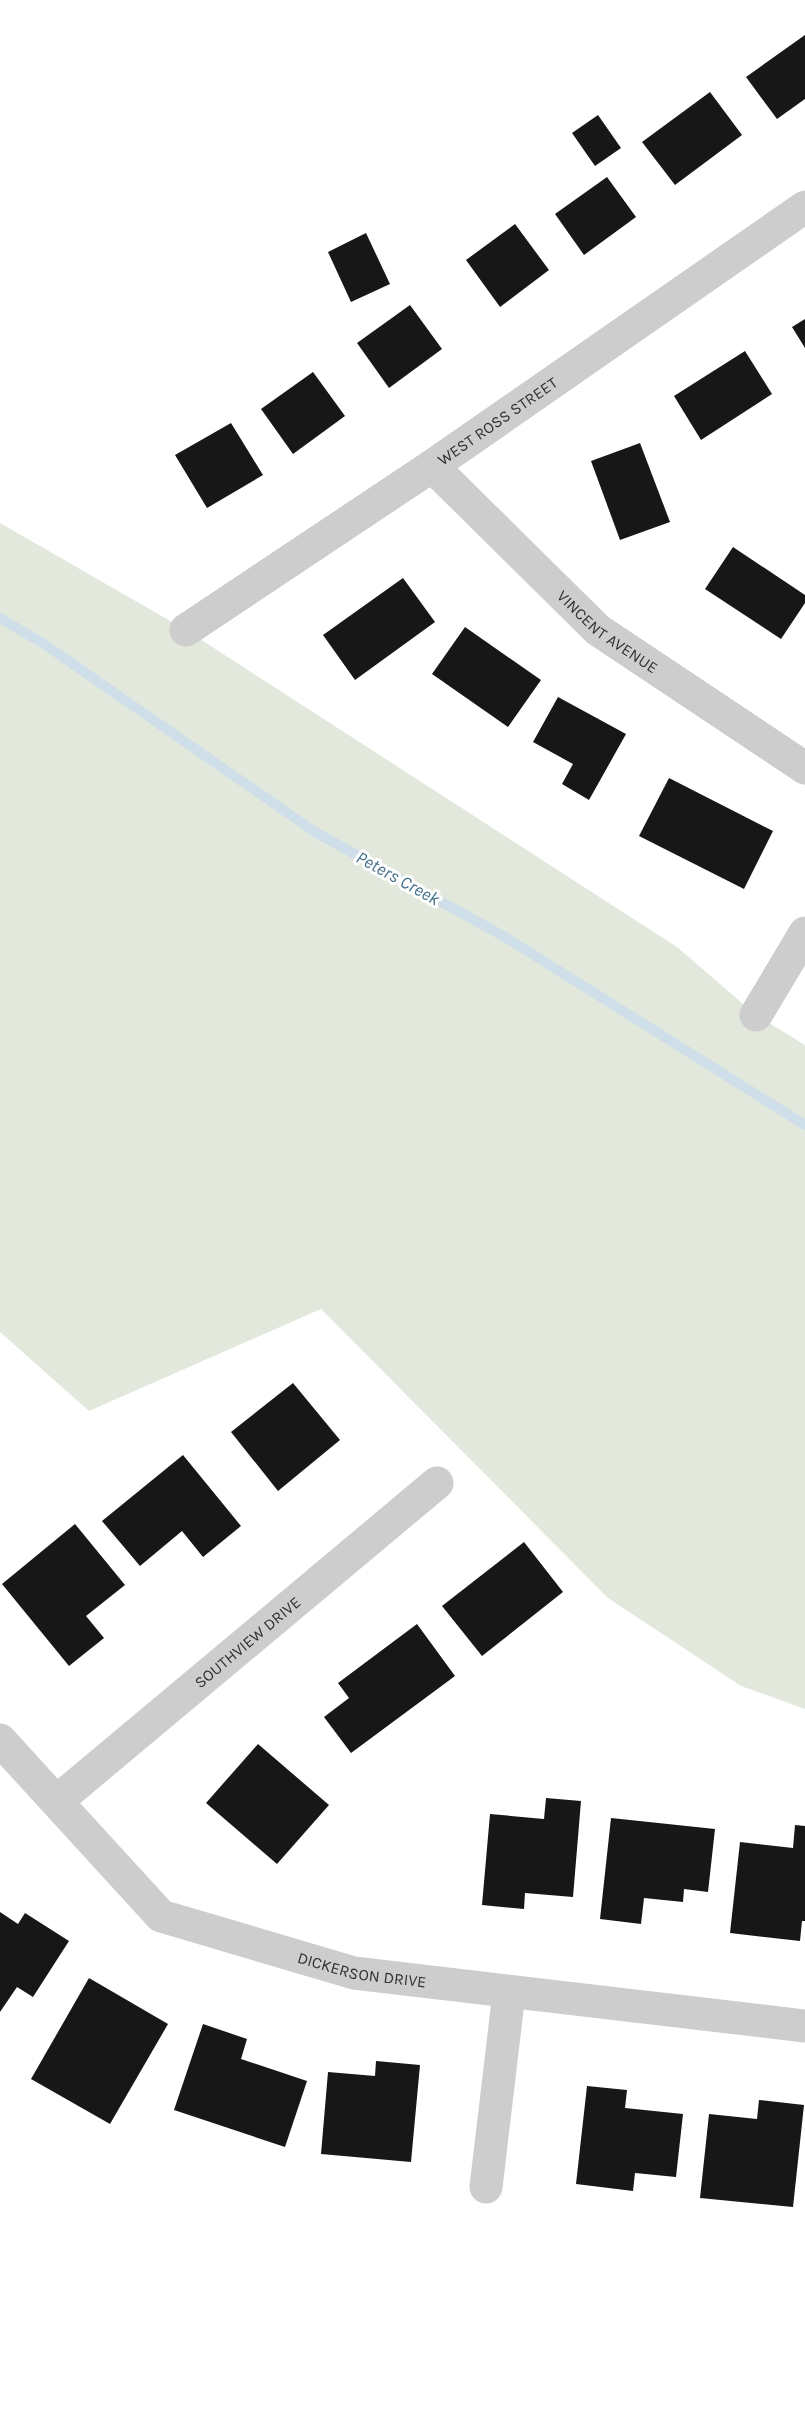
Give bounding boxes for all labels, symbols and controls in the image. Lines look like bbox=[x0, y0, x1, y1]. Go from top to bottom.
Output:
street label: WEST ROSS STREET bbox=[434, 373, 561, 469]
street label: VINCENT AVENUE bbox=[553, 586, 661, 677]
water label: Peters Creek bbox=[352, 846, 444, 910]
street label: SOUTHVIEW DRIVE bbox=[191, 1592, 304, 1692]
street label: DICKERSON DRIVE bbox=[295, 1948, 427, 1991]

